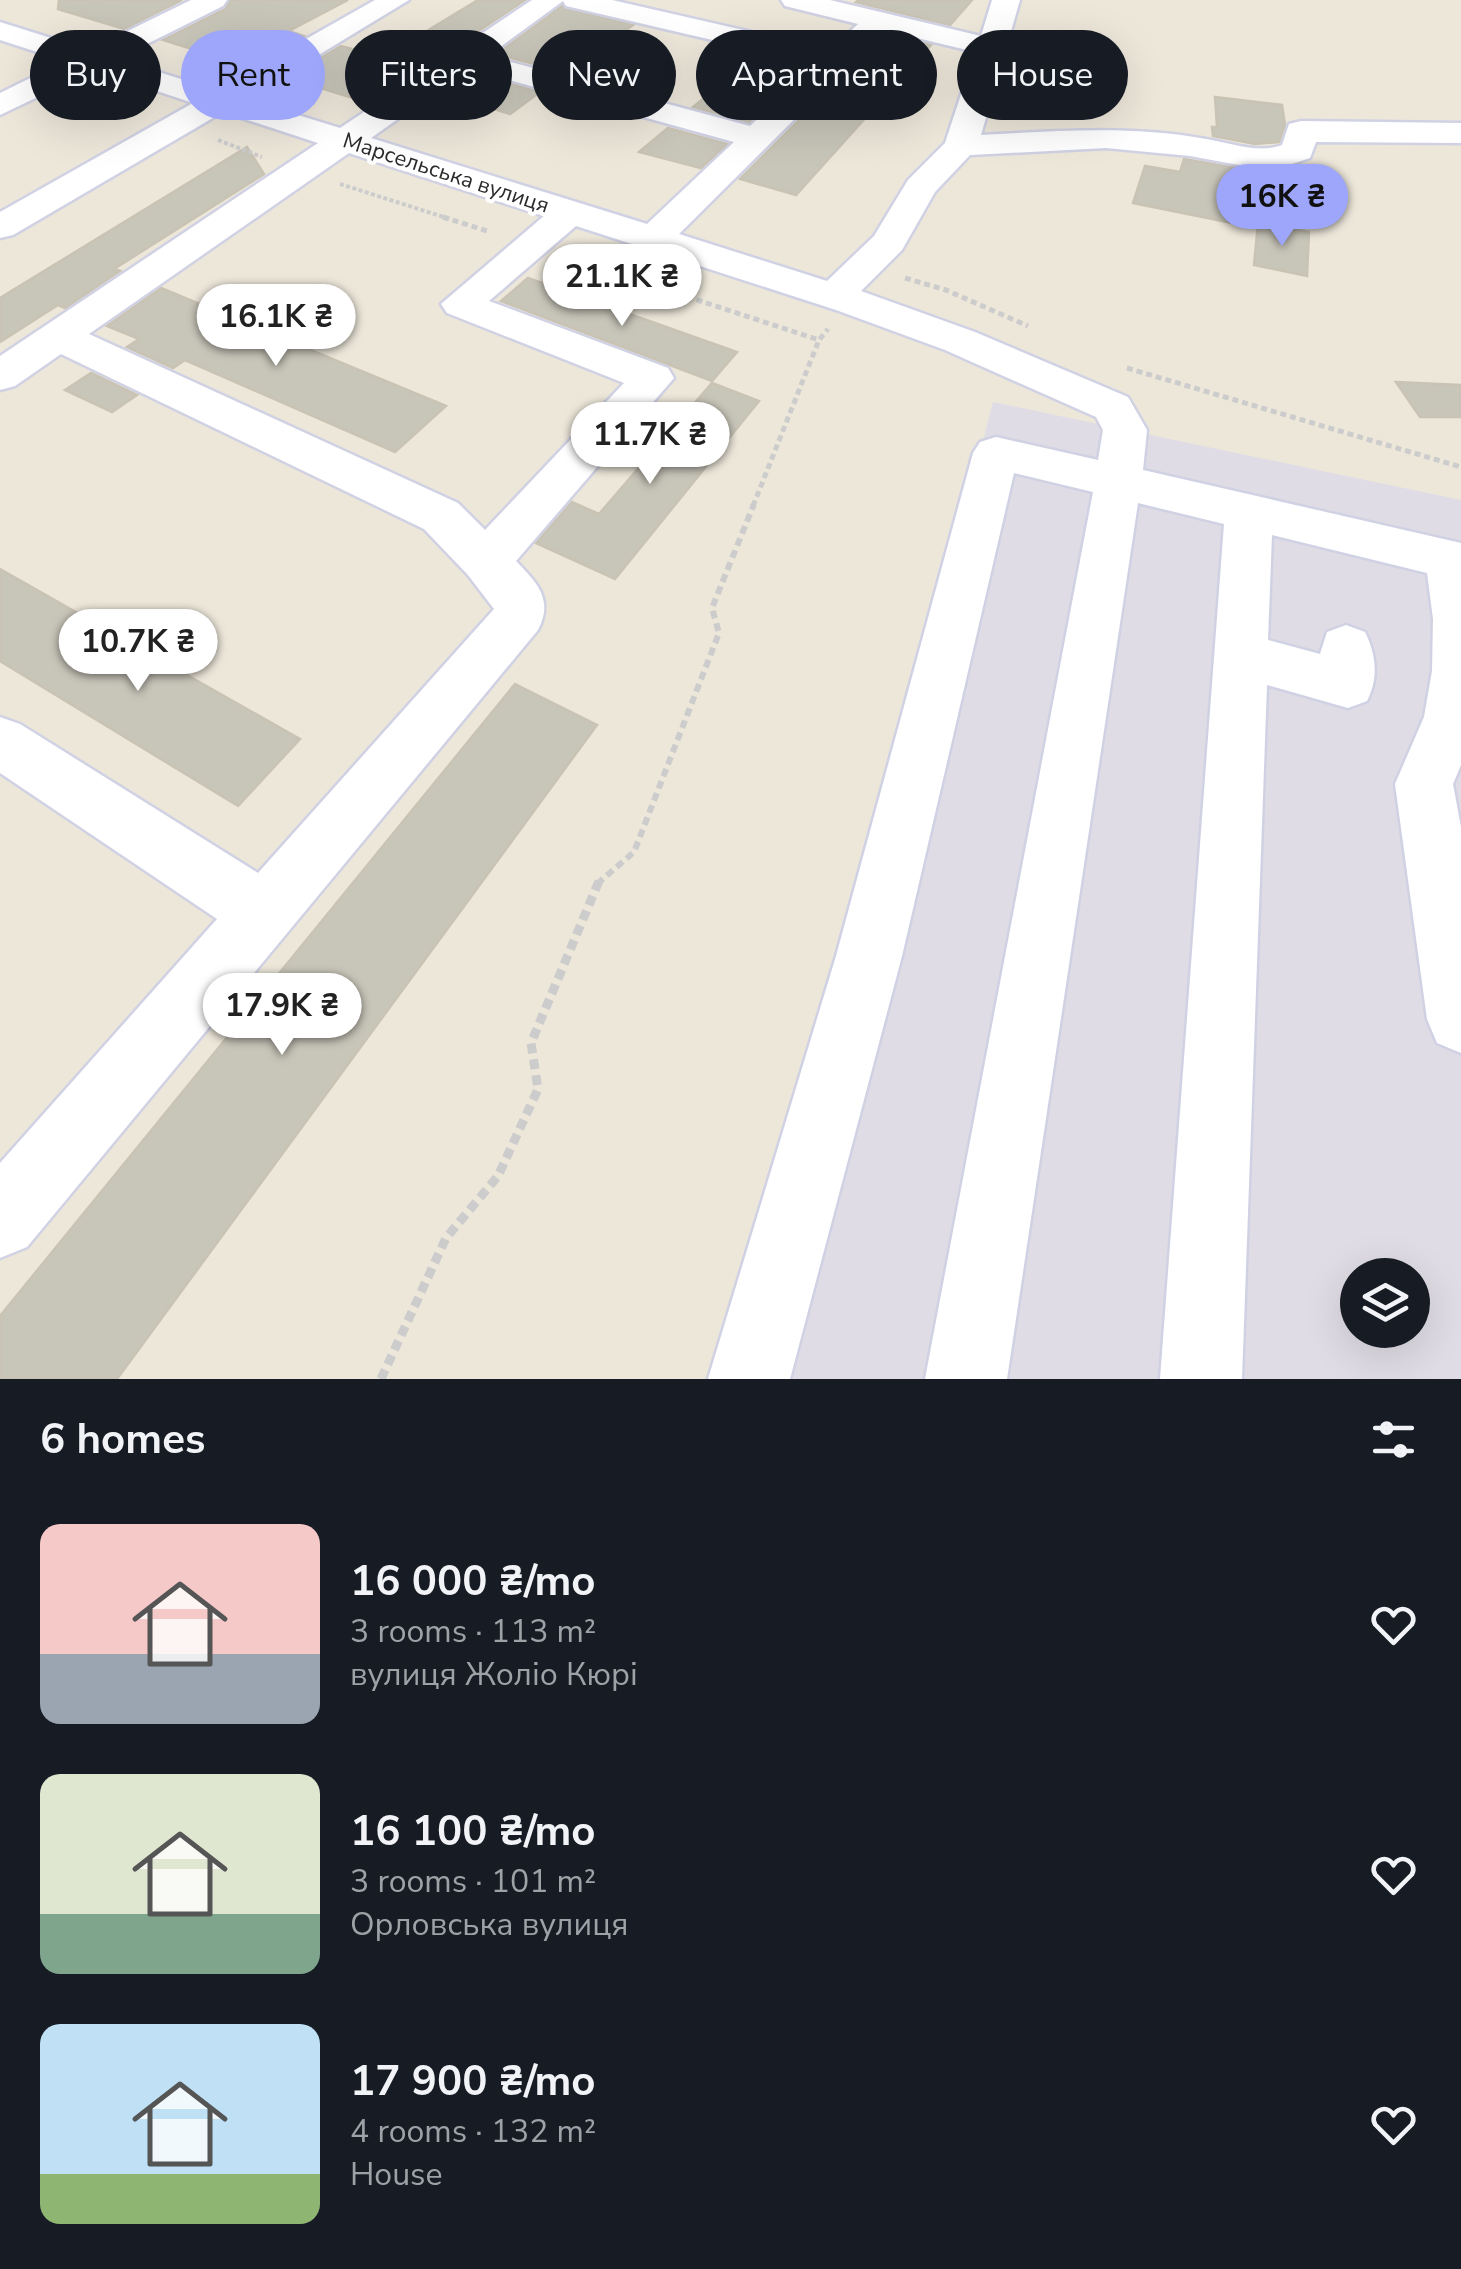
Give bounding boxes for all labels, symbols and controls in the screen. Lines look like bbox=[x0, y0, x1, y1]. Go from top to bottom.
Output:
chip: Buy bbox=[30, 30, 161, 120]
chip: Rent bbox=[181, 30, 325, 120]
chip: Filters bbox=[345, 30, 512, 120]
chip: New bbox=[532, 30, 676, 120]
chip: Apartment bbox=[696, 30, 937, 120]
chip: House bbox=[957, 30, 1128, 120]
street label: Марсельська вулиця bbox=[339, 125, 553, 221]
pin: 16K ₴ bbox=[1212, 164, 1352, 249]
text: 16K ₴ bbox=[1238, 175, 1326, 218]
pin: 21.1K ₴ bbox=[530, 244, 714, 329]
text: 21.1K ₴ bbox=[565, 255, 679, 298]
pin: 16.1K ₴ bbox=[184, 284, 368, 369]
text: 16.1K ₴ bbox=[219, 295, 333, 338]
pin: 11.7K ₴ bbox=[558, 402, 742, 487]
text: 11.7K ₴ bbox=[593, 413, 707, 456]
pin: 10.7K ₴ bbox=[46, 609, 230, 694]
text: 10.7K ₴ bbox=[81, 620, 195, 663]
pin: 17.9K ₴ bbox=[190, 973, 374, 1058]
text: 17.9K ₴ bbox=[225, 984, 339, 1027]
map controls bbox=[1340, 1258, 1430, 1348]
button: layers bbox=[1340, 1258, 1430, 1348]
text: 6 homes bbox=[40, 1411, 205, 1468]
icon: filters bbox=[1366, 1412, 1421, 1467]
text: 16 000 ₴/mo bbox=[350, 1553, 596, 1610]
icon: home bbox=[120, 1564, 240, 1684]
icon: heart bbox=[1366, 1597, 1421, 1652]
text: 3 rooms · 113 m² bbox=[350, 1610, 596, 1653]
text: вулиця Жоліо Кюрі bbox=[350, 1653, 638, 1696]
text: 16 100 ₴/mo bbox=[350, 1803, 596, 1860]
icon: home bbox=[120, 1814, 240, 1934]
icon: heart bbox=[1366, 1847, 1421, 1902]
text: 3 rooms · 101 m² bbox=[350, 1860, 596, 1903]
text: Орловська вулиця bbox=[350, 1903, 629, 1946]
text: 17 900 ₴/mo bbox=[350, 2053, 596, 2110]
icon: home bbox=[120, 2064, 240, 2184]
icon: heart bbox=[1366, 2097, 1421, 2152]
text: 4 rooms · 132 m² bbox=[350, 2110, 596, 2153]
text: House bbox=[350, 2153, 443, 2196]

